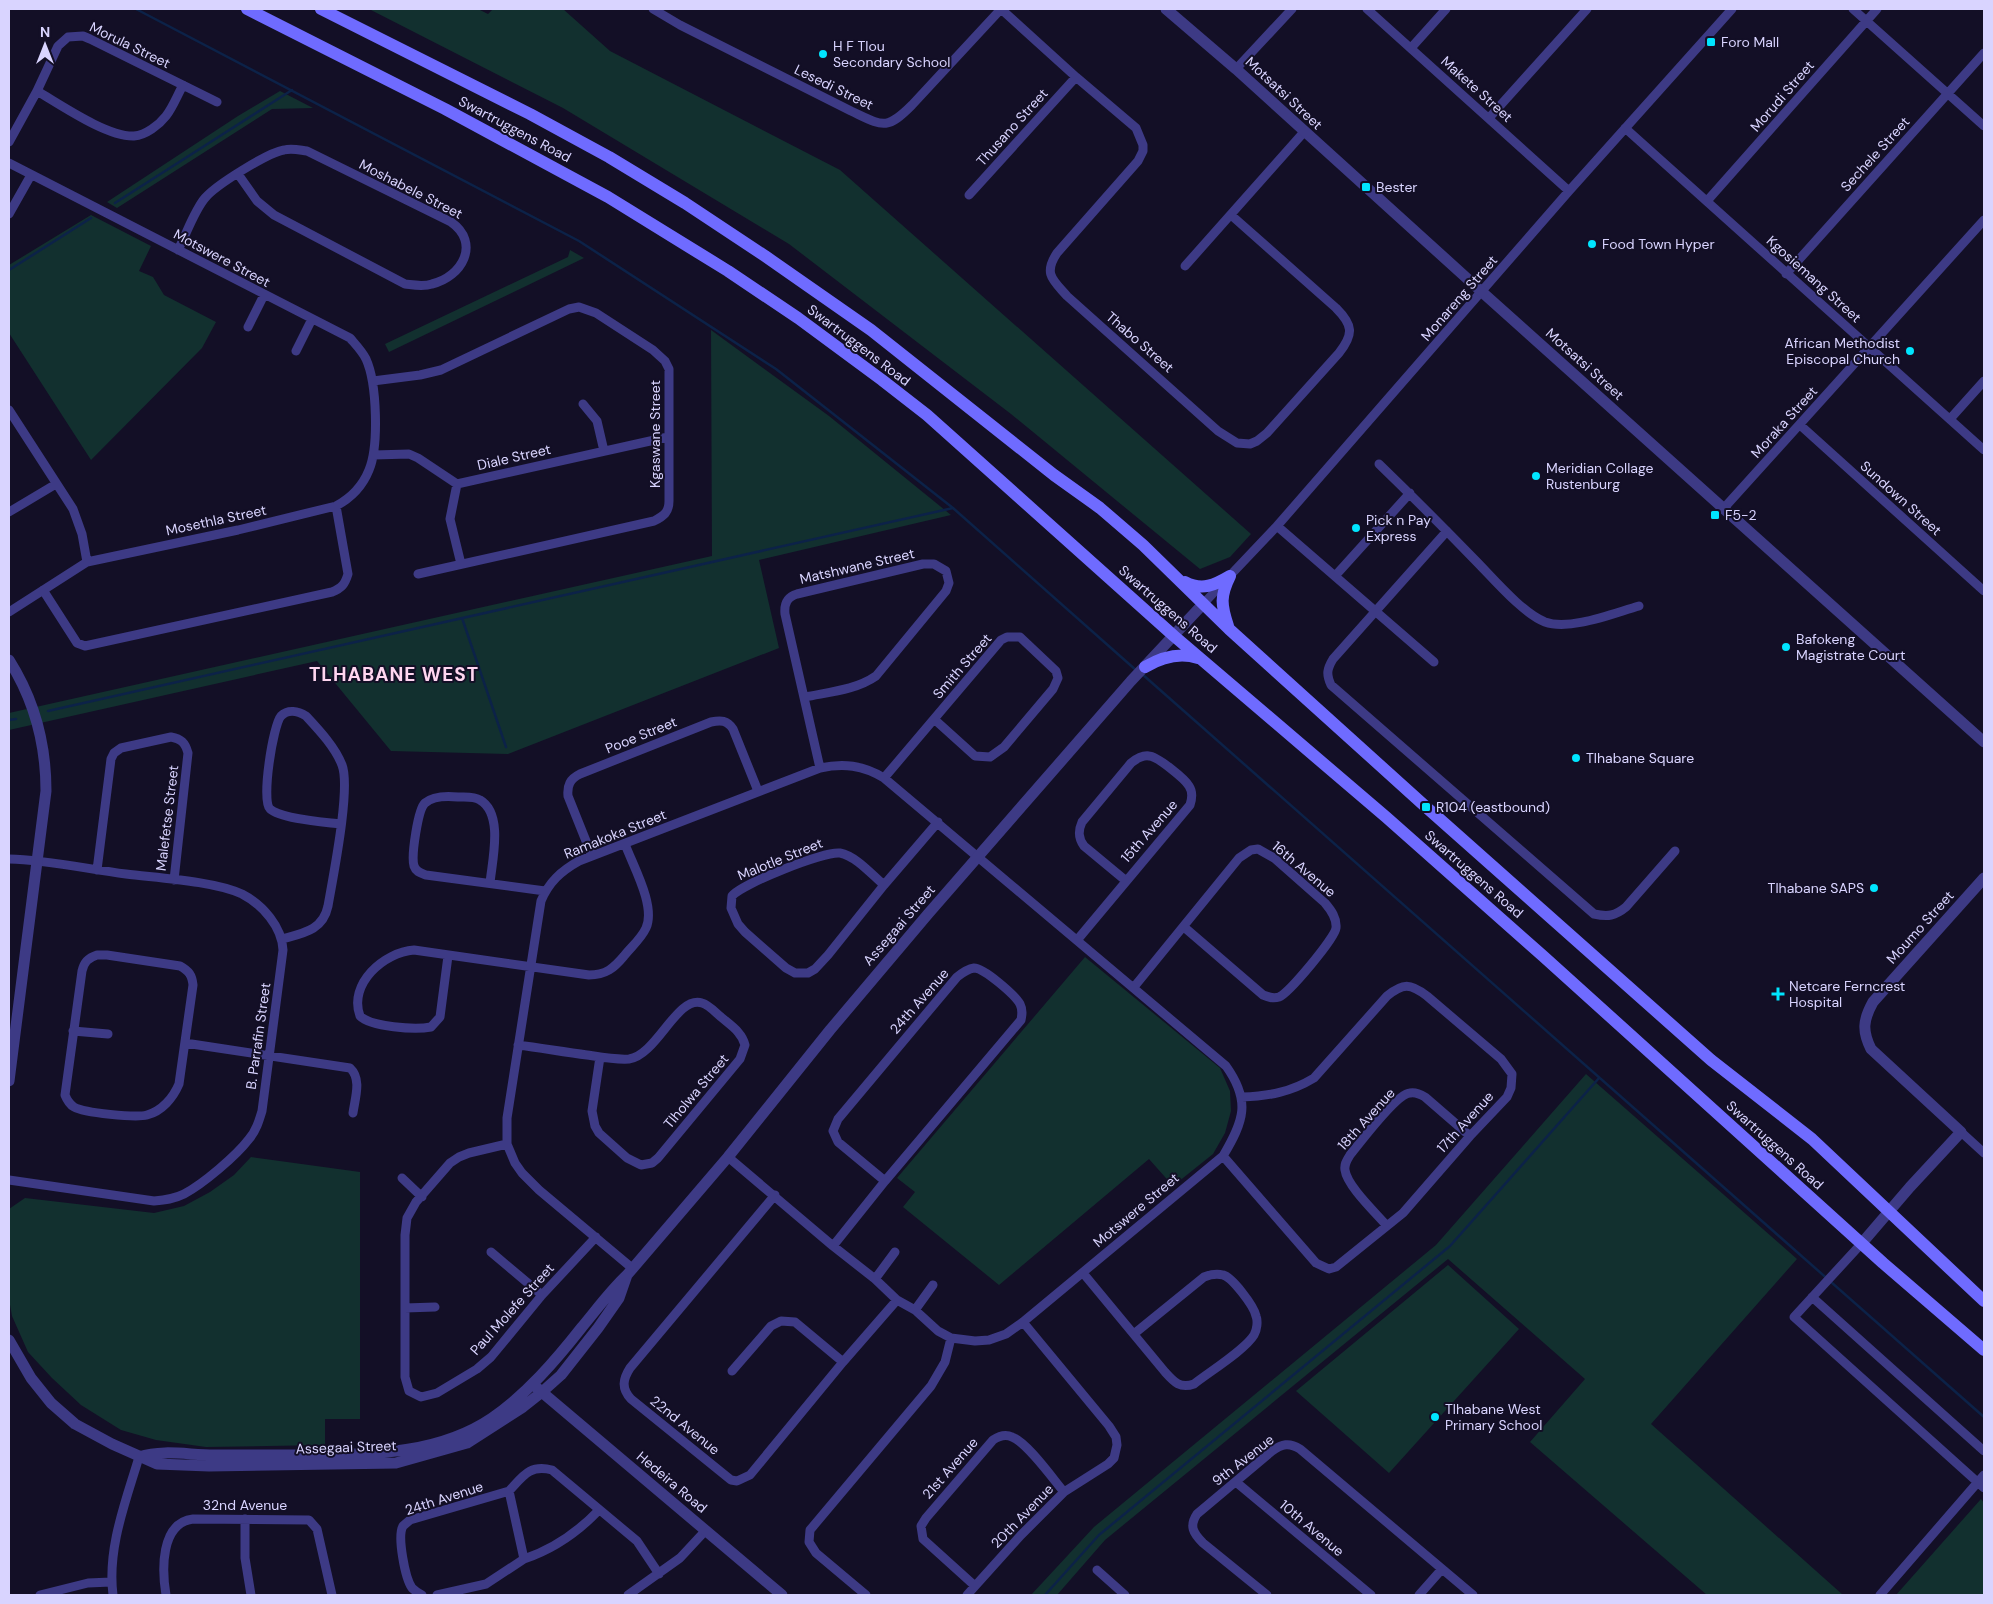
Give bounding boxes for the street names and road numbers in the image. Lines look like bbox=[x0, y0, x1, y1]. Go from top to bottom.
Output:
street label: Morula Street bbox=[87, 18, 173, 72]
street label: Makete Street bbox=[1437, 52, 1517, 126]
street label: Motsatsi Street bbox=[1242, 53, 1326, 133]
street label: Morudi Street bbox=[1746, 57, 1818, 135]
street label: Lesedi Street bbox=[792, 60, 876, 114]
street label: Thusano Street bbox=[972, 84, 1052, 170]
street label: Swartruggens Road bbox=[456, 92, 574, 166]
street label: Sechele Street bbox=[1837, 113, 1913, 195]
street label: Moshabele Street bbox=[356, 155, 466, 223]
street label: Motswere Street bbox=[171, 225, 273, 291]
street label: Kgosiemang Street bbox=[1763, 232, 1865, 326]
street label: Monareng Street bbox=[1417, 251, 1501, 345]
street label: Swartruggens Road bbox=[804, 300, 914, 390]
street label: Thabo Street bbox=[1102, 308, 1178, 376]
street label: Motsatsi Street bbox=[1542, 324, 1628, 404]
street label: Kgaswane Street bbox=[646, 380, 664, 488]
street label: Moraka Street bbox=[1747, 382, 1821, 462]
street label: Diale Street bbox=[475, 440, 553, 474]
street label: Sundown Street bbox=[1857, 457, 1945, 539]
street label: Mosethla Street bbox=[164, 501, 268, 539]
street label: Matshwane Street bbox=[798, 544, 916, 588]
street label: Swartruggens Road bbox=[1115, 561, 1221, 657]
street label: Smith Street bbox=[929, 630, 995, 702]
street label: Pooe Street bbox=[603, 712, 679, 758]
street label: Malefetse Street bbox=[152, 764, 182, 872]
street label: 15th Avenue bbox=[1117, 796, 1181, 866]
street label: Ramakoka Street bbox=[561, 805, 669, 863]
street label: Swartruggens Road bbox=[1421, 826, 1527, 922]
street label: Malotle Street bbox=[735, 834, 825, 884]
street label: 16th Avenue bbox=[1268, 837, 1340, 901]
street label: Assegaai Street bbox=[859, 881, 939, 969]
street label: Moumo Street bbox=[1882, 887, 1958, 967]
street label: 24th Avenue bbox=[886, 964, 952, 1038]
street label: B. Parrafin Street bbox=[242, 981, 274, 1091]
street label: Tlholwa Street bbox=[660, 1050, 732, 1132]
street label: 18th Avenue bbox=[1333, 1084, 1399, 1154]
street label: 17th Avenue bbox=[1433, 1087, 1497, 1157]
street label: Swartruggens Road bbox=[1723, 1097, 1827, 1193]
street label: Motswere Street bbox=[1089, 1169, 1183, 1251]
street label: Paul Molefe Street bbox=[466, 1259, 558, 1359]
street label: 22nd Avenue bbox=[647, 1391, 723, 1459]
street label: 9th Avenue bbox=[1208, 1430, 1278, 1490]
street label: 21st Avenue bbox=[918, 1433, 982, 1503]
street label: Assegaai Street bbox=[295, 1436, 397, 1458]
street label: Hedeira Road bbox=[633, 1447, 711, 1517]
street label: 24th Avenue bbox=[403, 1477, 485, 1519]
street label: 20th Avenue bbox=[987, 1480, 1057, 1552]
street label: 32nd Avenue bbox=[203, 1496, 287, 1514]
street label: 10th Avenue bbox=[1276, 1496, 1348, 1560]

